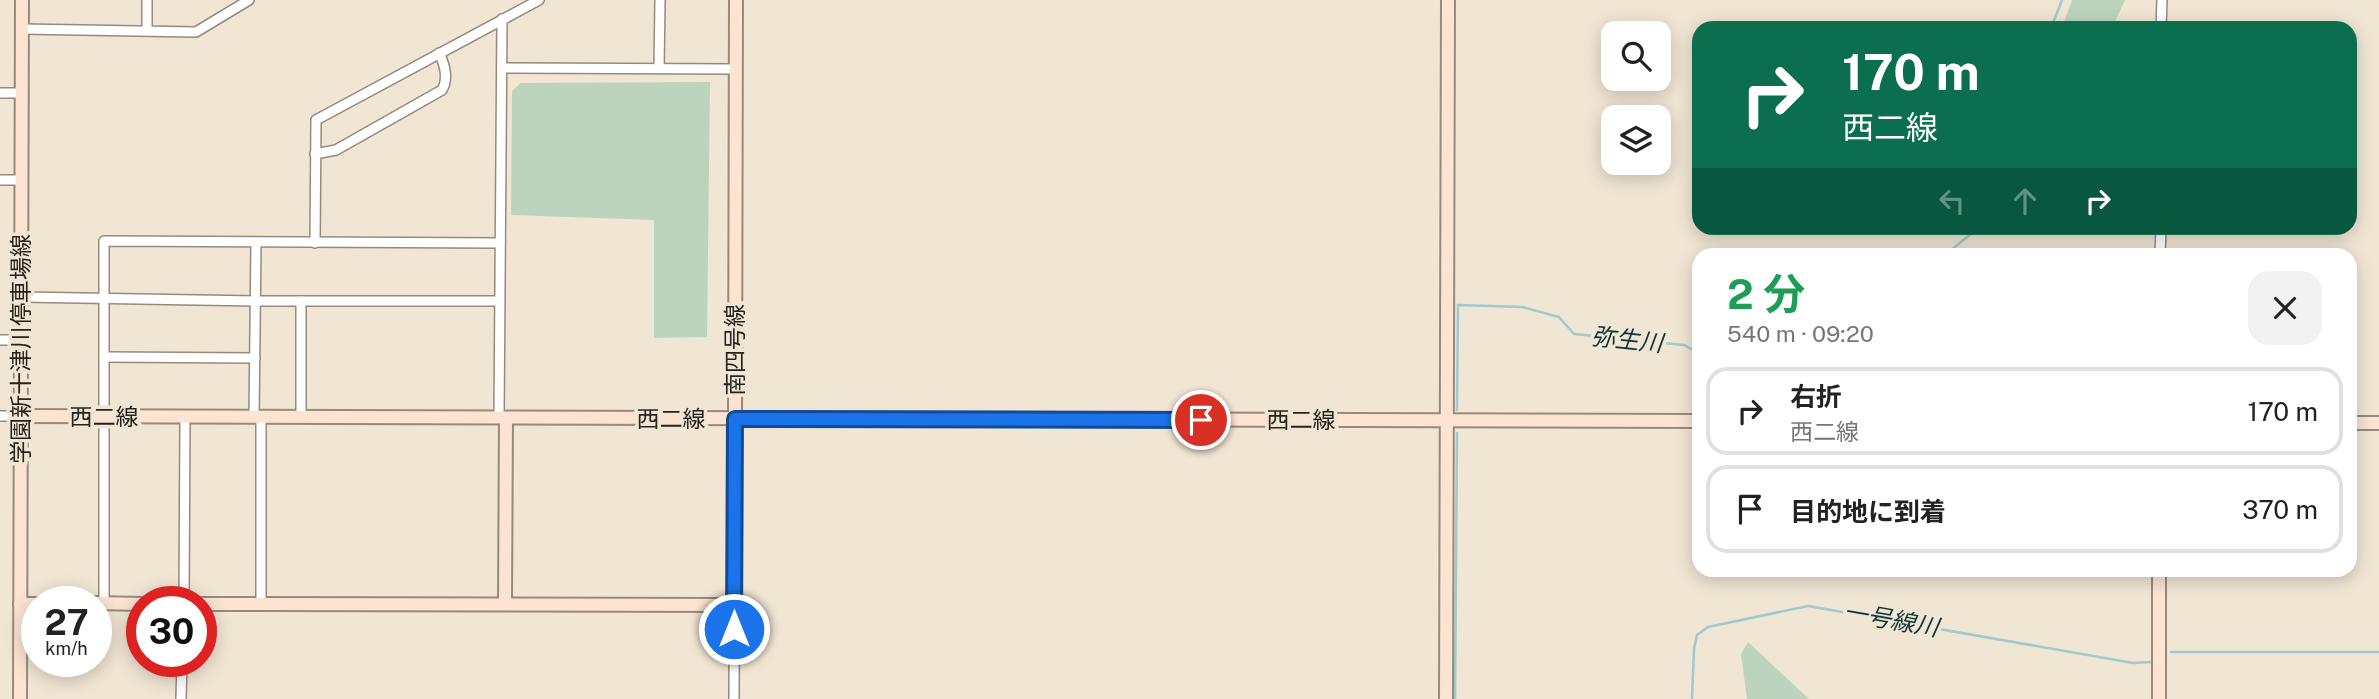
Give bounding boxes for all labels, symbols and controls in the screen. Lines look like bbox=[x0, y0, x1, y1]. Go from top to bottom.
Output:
map controls bbox=[1601, 21, 1671, 175]
button: search bbox=[1601, 21, 1671, 91]
text: 170 m bbox=[1842, 43, 1980, 101]
icon: right bbox=[1727, 49, 1818, 140]
button: layers bbox=[1601, 105, 1671, 175]
text: 西二線 bbox=[1842, 109, 1938, 146]
icon: left bbox=[1933, 182, 1971, 220]
icon: ahead bbox=[2006, 182, 2044, 220]
icon: right bbox=[2079, 182, 2117, 220]
street label: 学園新十津川停車場線 bbox=[7, 234, 34, 464]
text: 2 分 bbox=[1727, 269, 1805, 318]
button: close bbox=[2248, 271, 2322, 345]
street label: 南四号線 bbox=[721, 304, 748, 396]
text: 540 m · 09:20 bbox=[1727, 320, 1874, 347]
water label: 弥生川 bbox=[1590, 321, 1667, 357]
text: 右折 bbox=[1790, 381, 1842, 412]
pin bbox=[1171, 390, 1231, 450]
icon: right bbox=[1731, 392, 1769, 430]
text: 170 m bbox=[2248, 396, 2318, 427]
icon: arrive bbox=[1182, 401, 1220, 439]
street label: 西二線 bbox=[70, 403, 139, 430]
street label: 西二線 bbox=[637, 405, 706, 432]
street label: 西二線 bbox=[1267, 406, 1336, 433]
text: 西二線 bbox=[1790, 418, 1859, 445]
icon: arrive bbox=[1731, 490, 1769, 528]
text: 370 m bbox=[2242, 494, 2318, 525]
text: 目的地に到着 bbox=[1790, 496, 1946, 527]
speed limit sign: 30 bbox=[126, 586, 217, 677]
position arrow bbox=[697, 592, 771, 666]
water label: 一号線川 bbox=[1841, 597, 1944, 642]
text: 27 bbox=[44, 602, 89, 643]
text: km/h bbox=[45, 638, 88, 659]

